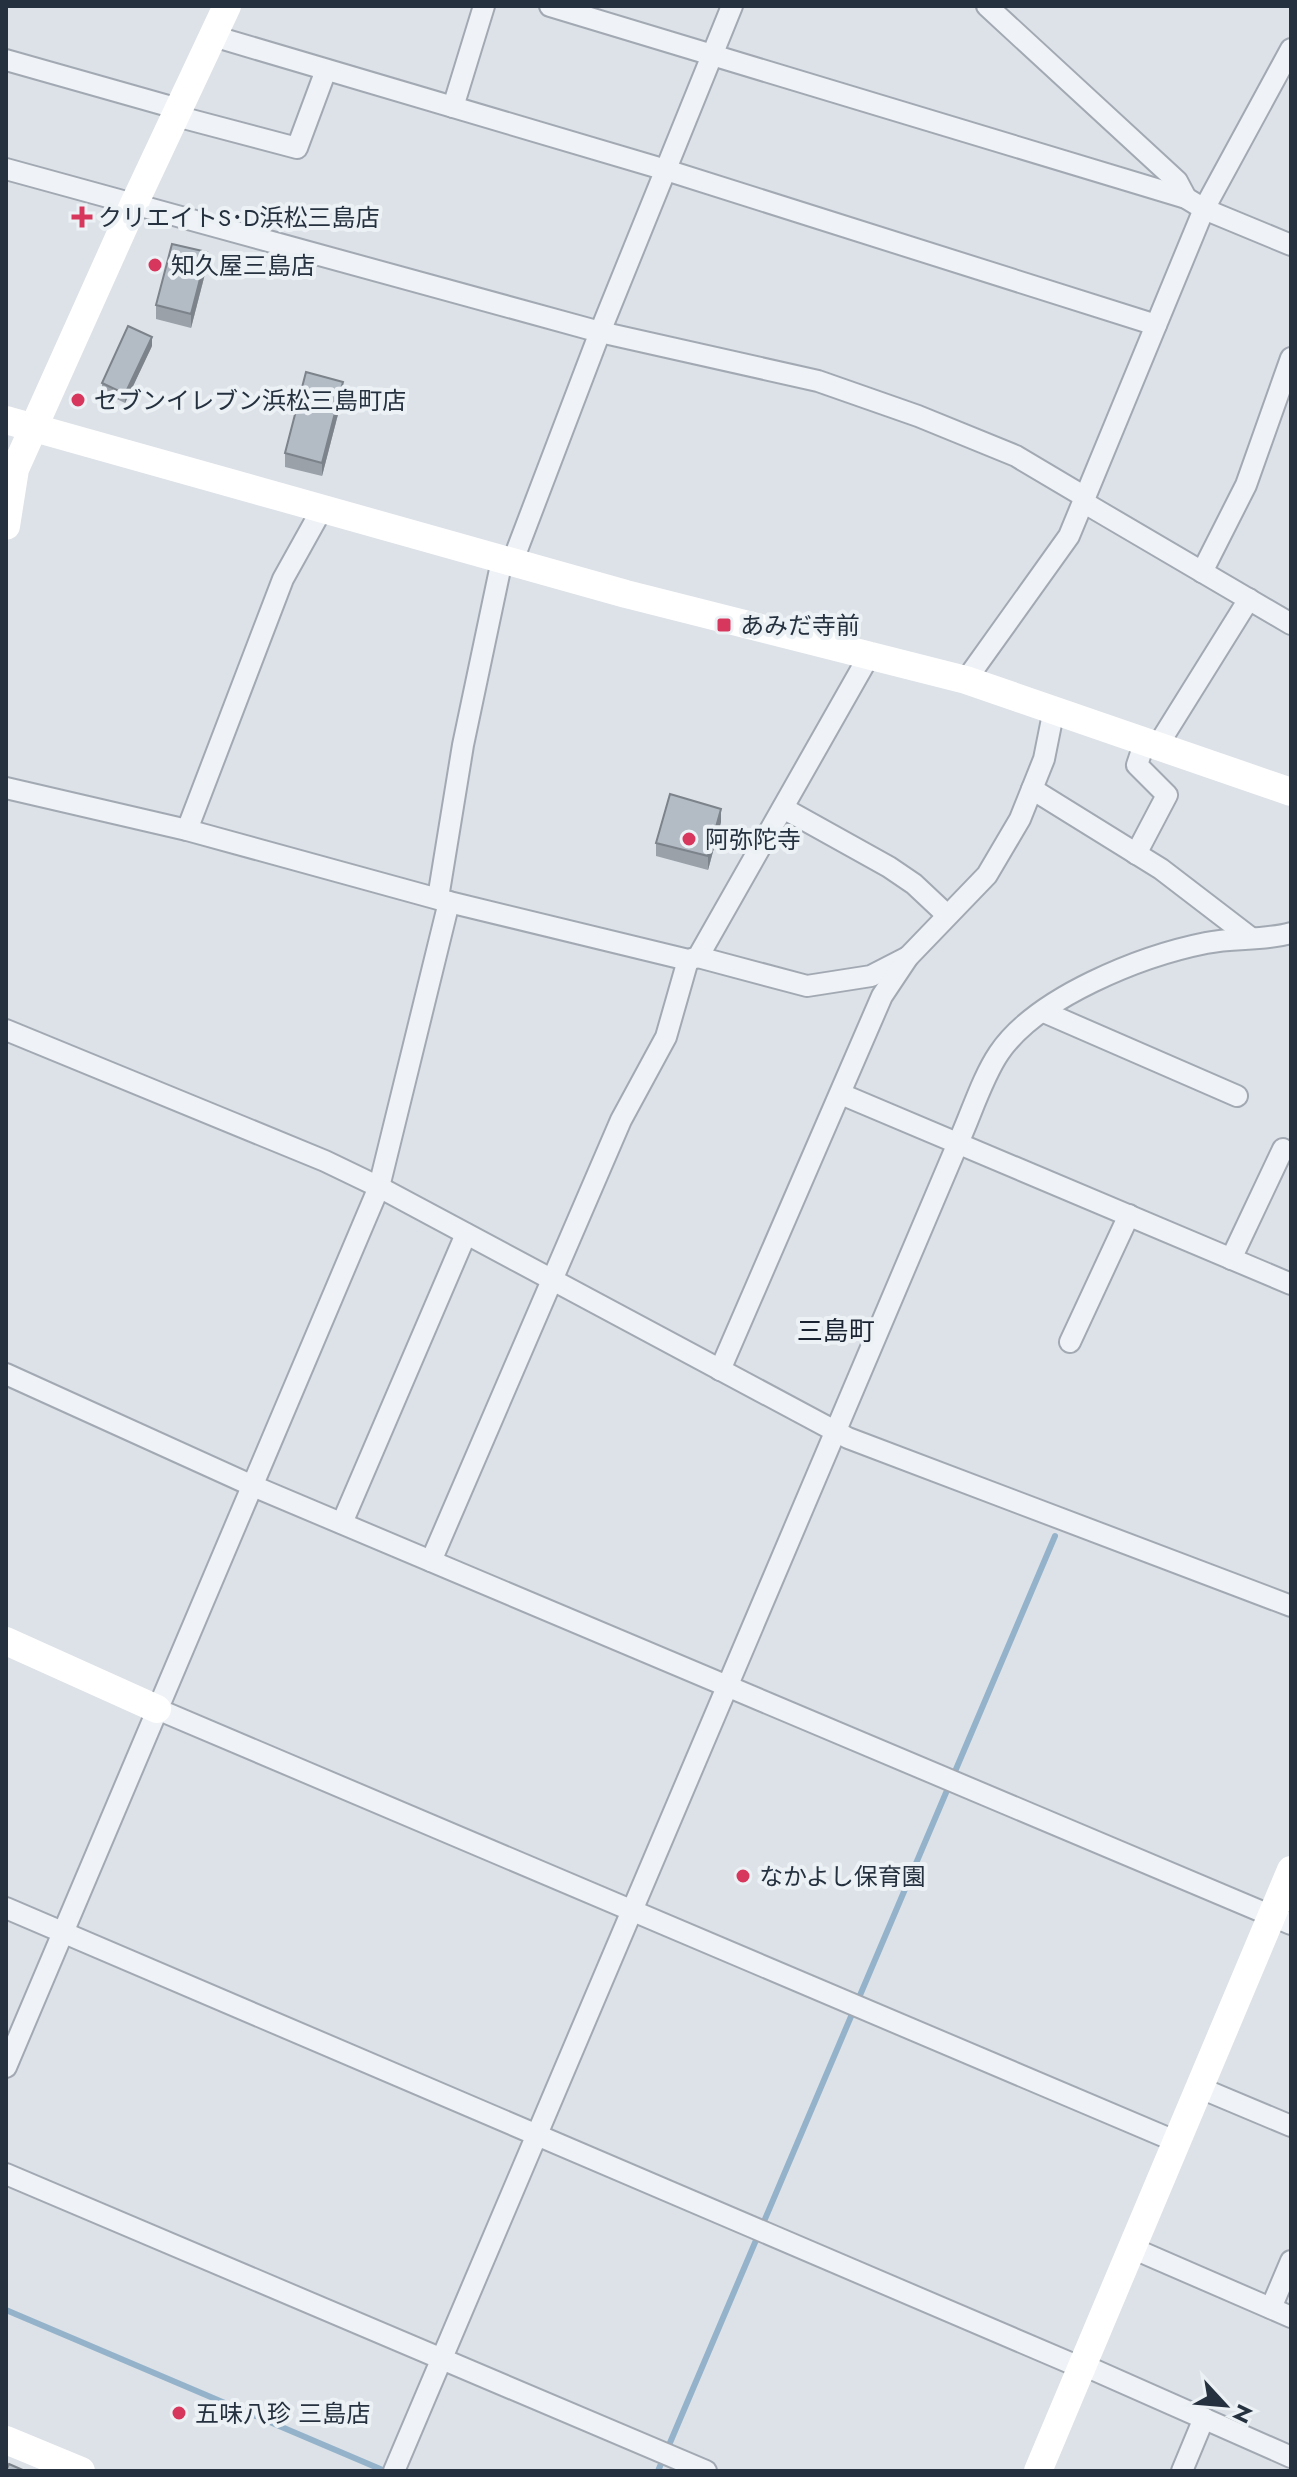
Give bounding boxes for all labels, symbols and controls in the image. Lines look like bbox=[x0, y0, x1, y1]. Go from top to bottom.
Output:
place label: クリエイトS･D浜松三島店 bbox=[98, 200, 379, 235]
marker: クリエイトS･D浜松三島店 bbox=[73, 208, 91, 226]
place label: 知久屋三島店 bbox=[171, 248, 315, 283]
marker: 知久屋三島店 bbox=[146, 256, 164, 274]
place label: セブンイレブン浜松三島町店 bbox=[94, 383, 406, 418]
marker: セブンイレブン浜松三島町店 bbox=[69, 391, 87, 409]
place label: あみだ寺前 bbox=[740, 608, 860, 643]
marker: あみだ寺前 bbox=[715, 616, 733, 634]
place label: 阿弥陀寺 bbox=[705, 822, 801, 857]
marker: 阿弥陀寺 bbox=[680, 830, 698, 848]
district label: 三島町 bbox=[797, 1312, 875, 1350]
place label: なかよし保育園 bbox=[759, 1859, 926, 1894]
marker: なかよし保育園 bbox=[734, 1867, 752, 1885]
north arrow bbox=[1185, 2365, 1265, 2445]
place label: 五味八珍 三島店 bbox=[195, 2396, 370, 2431]
text: N bbox=[1225, 2399, 1261, 2429]
marker: 五味八珍 三島店 bbox=[170, 2404, 188, 2422]

